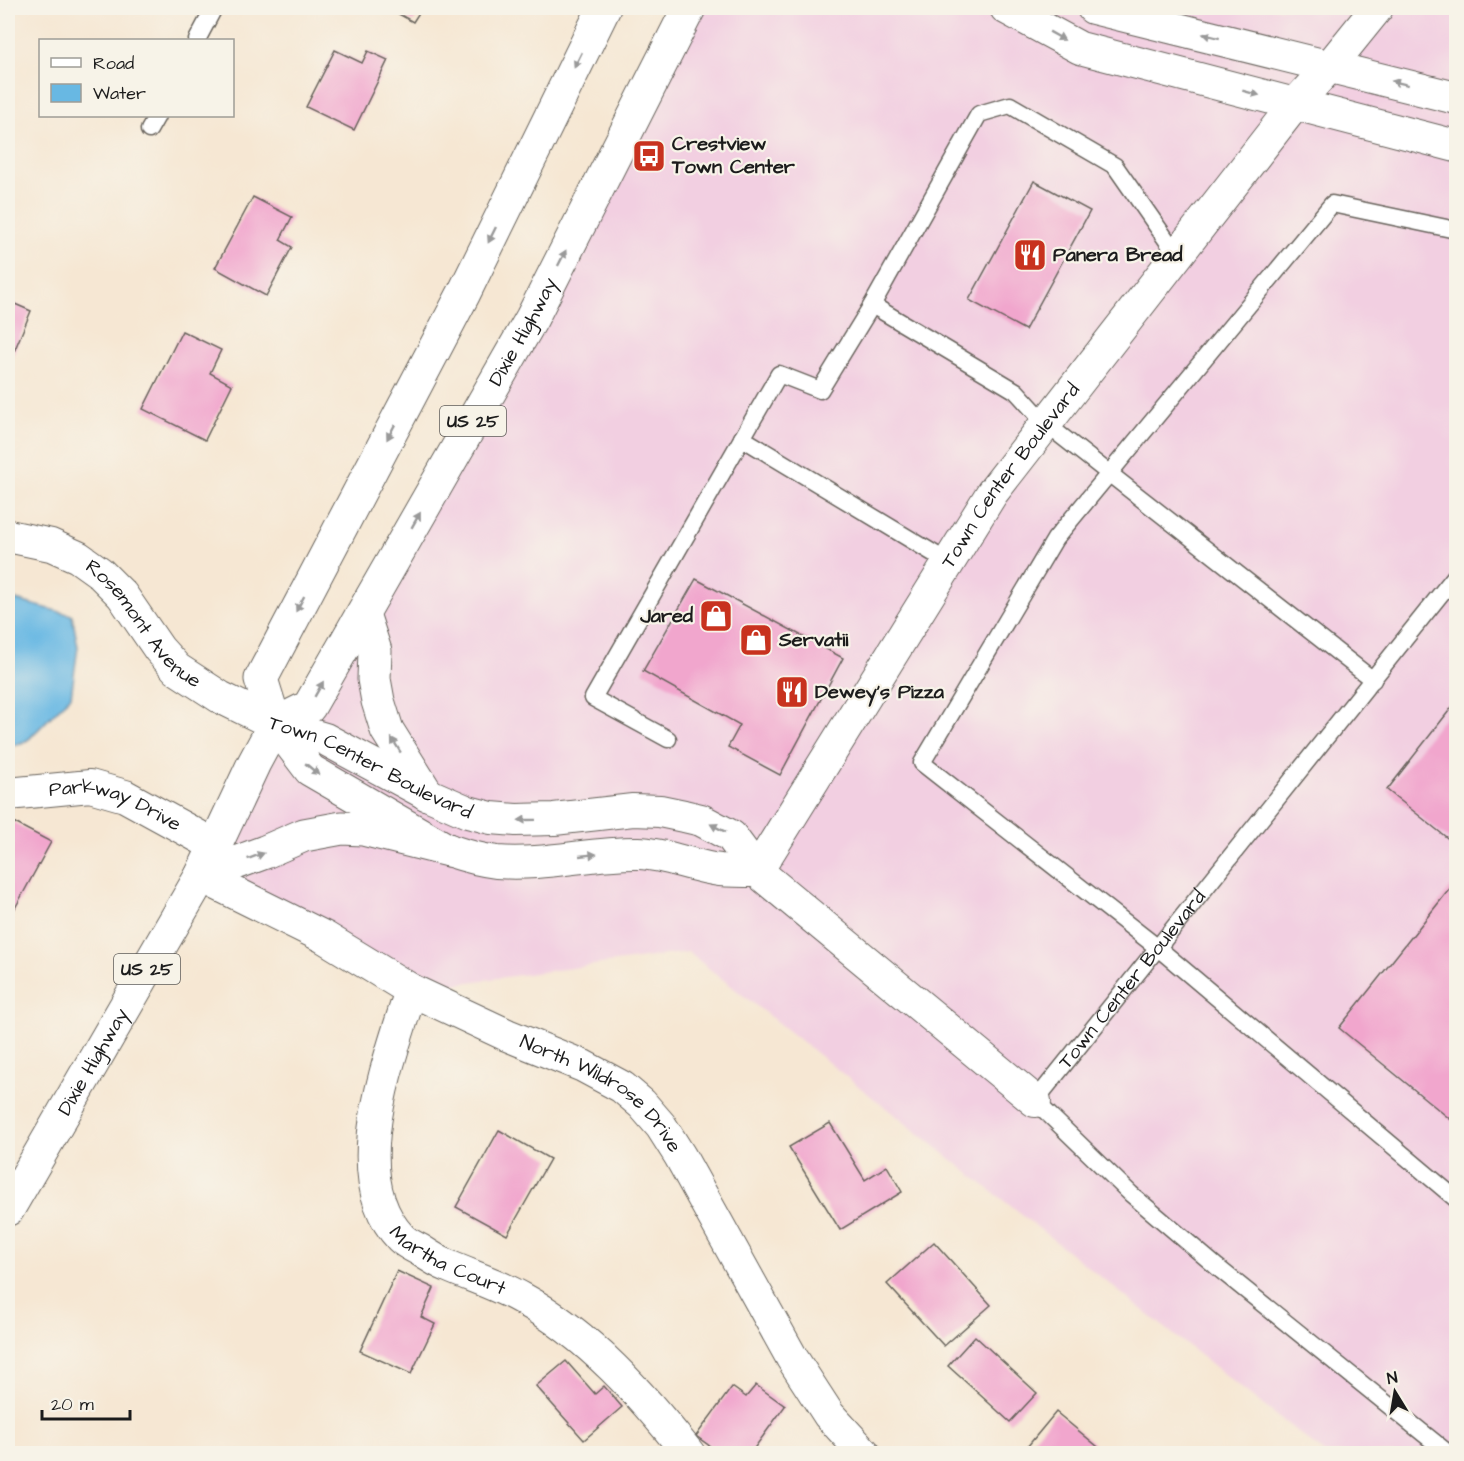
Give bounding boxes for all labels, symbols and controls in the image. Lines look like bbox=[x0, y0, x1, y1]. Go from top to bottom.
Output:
one-way arrow bbox=[1201, 30, 1220, 40]
one-way arrow bbox=[1049, 31, 1066, 41]
legend bbox=[39, 39, 234, 117]
text: Road bbox=[93, 51, 134, 76]
one-way arrow bbox=[573, 51, 583, 68]
one-way arrow bbox=[1391, 78, 1409, 88]
text: Water bbox=[93, 81, 146, 106]
one-way arrow bbox=[1242, 88, 1260, 98]
place label: Crestview Town Center bbox=[671, 130, 796, 181]
bus stop icon: Crestview Town Center bbox=[631, 138, 667, 174]
one-way arrow bbox=[488, 227, 497, 244]
restaurant icon: Panera Bread bbox=[1012, 237, 1048, 273]
place label: Panera Bread bbox=[1053, 241, 1183, 269]
one-way arrow bbox=[558, 250, 567, 267]
street label: Dixie Highway bbox=[482, 273, 565, 391]
street label: Town Center Boulevard bbox=[935, 377, 1087, 574]
road number: US 25 bbox=[440, 406, 506, 436]
one-way arrow bbox=[386, 423, 396, 440]
one-way arrow bbox=[411, 511, 421, 528]
street label: Rosemont Avenue bbox=[80, 553, 207, 695]
one-way arrow bbox=[296, 596, 305, 613]
shop icon: Jared bbox=[698, 598, 734, 634]
place label: Jared bbox=[639, 602, 694, 630]
shop icon: Servatii bbox=[738, 622, 774, 658]
place label: Servatii bbox=[778, 626, 849, 654]
restaurant icon: Dewey’s Pizza bbox=[774, 674, 810, 710]
place label: Dewey’s Pizza bbox=[815, 678, 945, 707]
one-way arrow bbox=[314, 680, 324, 697]
street label: Town Center Boulevard bbox=[265, 709, 477, 826]
one-way arrow bbox=[390, 737, 401, 753]
one-way arrow bbox=[304, 762, 319, 775]
street label: Parkway Drive bbox=[47, 772, 186, 838]
one-way arrow bbox=[517, 815, 536, 825]
one-way arrow bbox=[710, 824, 727, 833]
one-way arrow bbox=[247, 850, 265, 860]
one-way arrow bbox=[579, 851, 598, 860]
street label: Town Center Boulevard bbox=[1052, 884, 1213, 1075]
road number: US 25 bbox=[114, 954, 180, 984]
street label: Dixie Highway bbox=[51, 1003, 136, 1121]
street label: North Wildrose Drive bbox=[516, 1028, 688, 1158]
street label: Martha Court bbox=[382, 1220, 511, 1302]
north arrow bbox=[1365, 1362, 1425, 1422]
text: N bbox=[1385, 1367, 1399, 1390]
scale bar bbox=[42, 1383, 130, 1421]
text: 20 m bbox=[51, 1392, 94, 1417]

